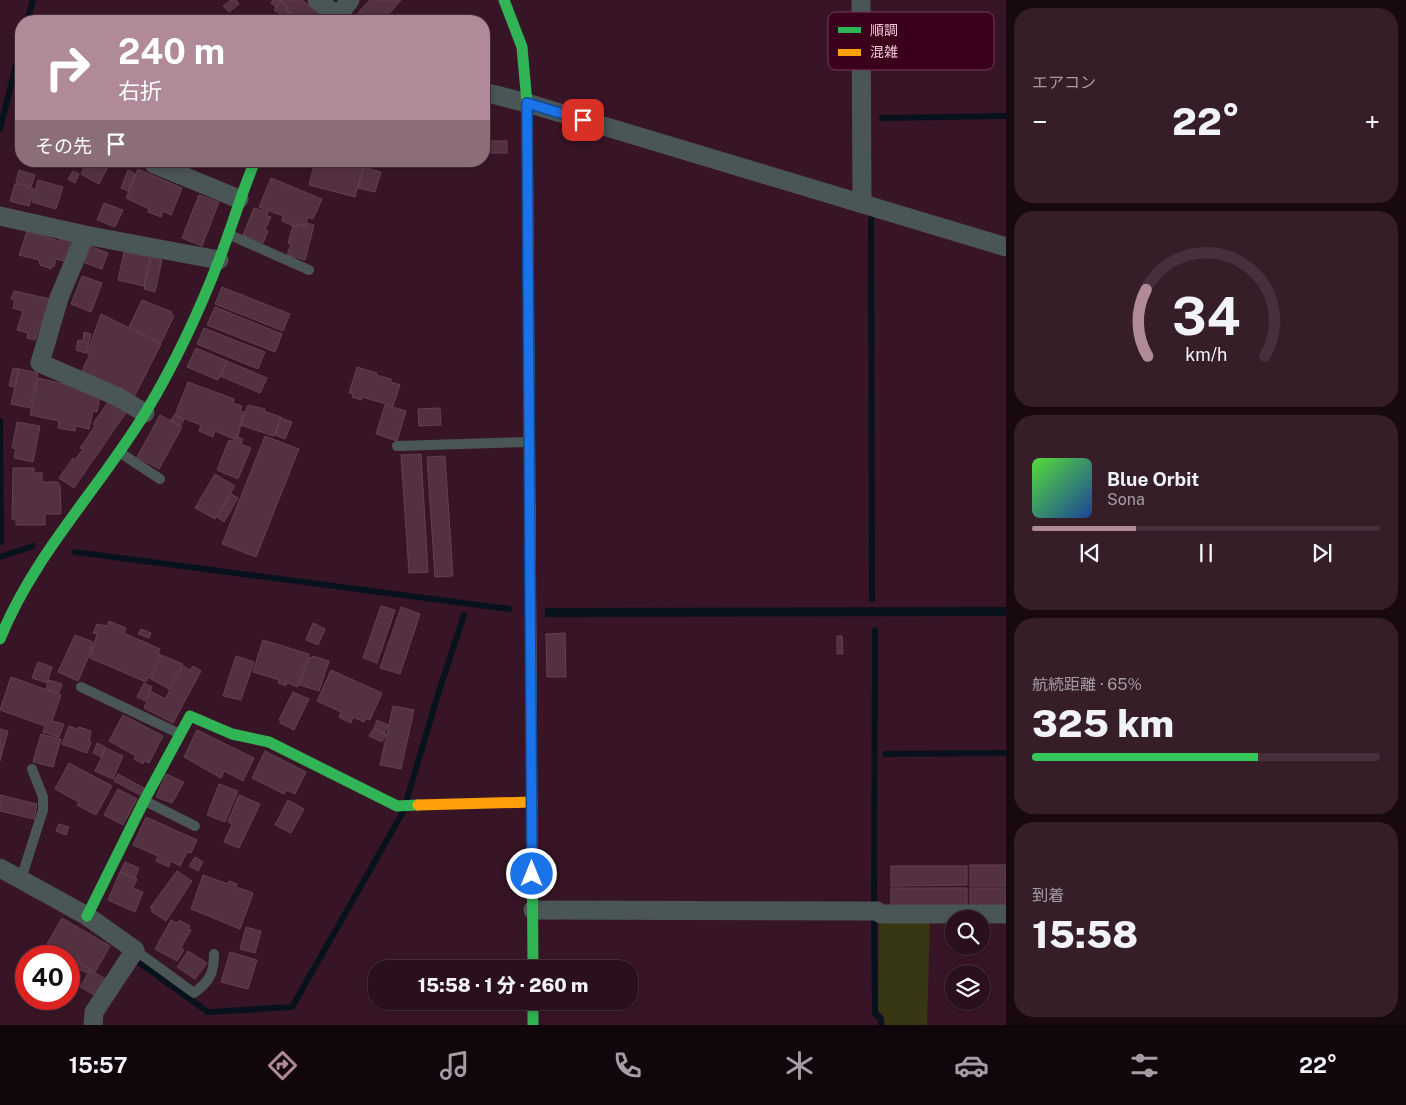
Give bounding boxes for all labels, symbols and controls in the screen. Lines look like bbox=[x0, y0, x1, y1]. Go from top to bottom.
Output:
legend bbox=[828, 12, 994, 70]
text: 順調 bbox=[870, 22, 898, 38]
text: 240 m bbox=[118, 31, 225, 72]
icon: right bbox=[35, 35, 100, 100]
text: 混雑 bbox=[870, 44, 898, 60]
text: エアコン bbox=[1032, 73, 1096, 92]
text: 右折 bbox=[118, 78, 162, 104]
pin bbox=[562, 99, 604, 141]
text: 22° bbox=[1172, 99, 1240, 144]
text: − bbox=[1032, 105, 1048, 138]
text: + bbox=[1364, 105, 1380, 138]
icon: arrive bbox=[569, 106, 597, 134]
icon: arrive bbox=[102, 130, 130, 158]
text: その先 bbox=[35, 135, 92, 157]
text: 34 bbox=[1172, 286, 1240, 347]
text: km/h bbox=[1185, 344, 1227, 365]
text: Blue Orbit bbox=[1107, 468, 1199, 490]
text: Sona bbox=[1107, 490, 1145, 509]
icon: previous bbox=[1076, 539, 1104, 567]
icon: pause bbox=[1192, 539, 1220, 567]
icon: next bbox=[1308, 539, 1336, 567]
text: 航続距離 · 65% bbox=[1032, 675, 1142, 694]
text: 325 km bbox=[1032, 701, 1174, 746]
position arrow bbox=[505, 847, 557, 899]
text: 到着 bbox=[1032, 886, 1064, 905]
map controls bbox=[945, 910, 990, 1010]
button: search bbox=[945, 910, 990, 955]
text: 15:58 bbox=[1032, 912, 1138, 957]
speed limit sign: 40 bbox=[15, 945, 80, 1010]
button: layers bbox=[945, 965, 990, 1010]
text: 15:58 · 1 分 · 260 m bbox=[418, 974, 588, 996]
icon: directions bbox=[265, 1048, 300, 1083]
icon: music bbox=[437, 1048, 472, 1083]
icon: phone bbox=[610, 1048, 645, 1083]
icon: climate bbox=[782, 1048, 817, 1083]
icon: car bbox=[954, 1048, 989, 1083]
icon: filters bbox=[1127, 1048, 1162, 1083]
text: 15:57 bbox=[69, 1052, 128, 1078]
text: 22° bbox=[1299, 1052, 1337, 1078]

